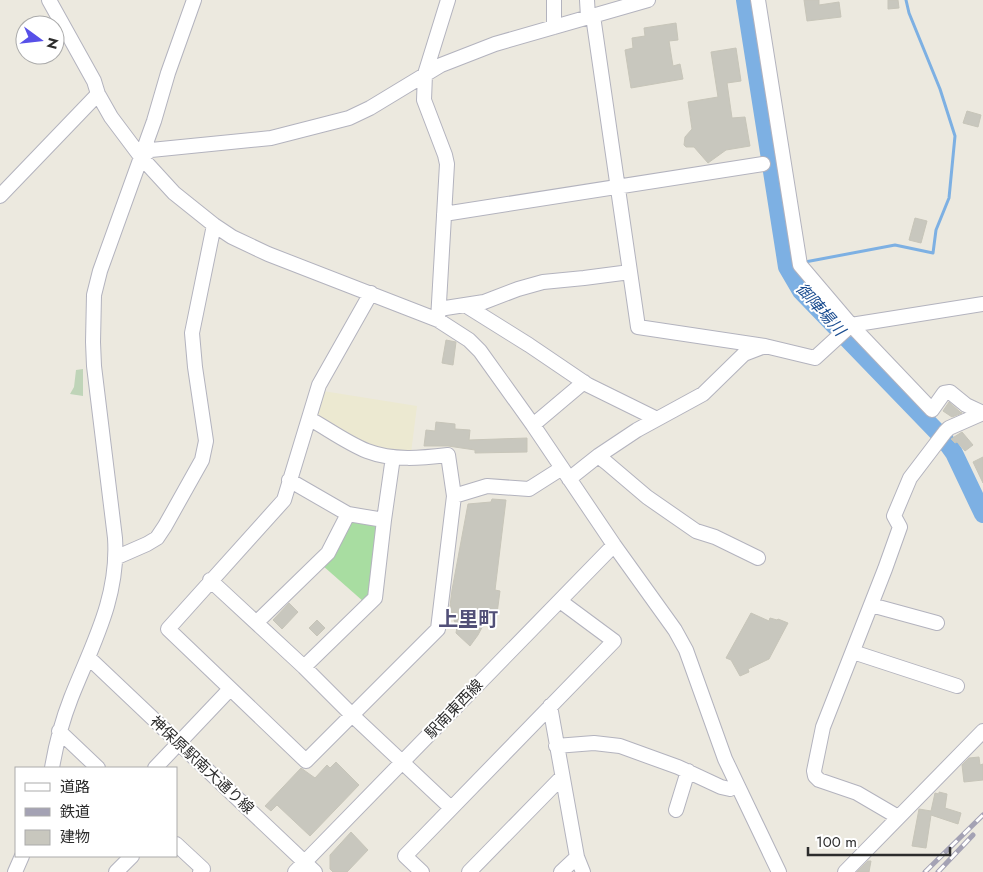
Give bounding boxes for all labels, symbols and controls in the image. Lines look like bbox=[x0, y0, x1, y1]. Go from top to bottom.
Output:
north arrow bbox=[15, 15, 65, 65]
text: N bbox=[41, 35, 64, 51]
water label: 御陣場川 bbox=[791, 278, 852, 342]
district label: 上里町 bbox=[438, 605, 498, 634]
street label: 駅南東西線 bbox=[420, 674, 488, 744]
street label: 神保原駅南大通り線 bbox=[145, 711, 259, 819]
legend bbox=[15, 767, 178, 857]
text: 道路 bbox=[60, 776, 90, 798]
text: 鉄道 bbox=[60, 801, 90, 823]
scale bar bbox=[808, 824, 950, 856]
text: 建物 bbox=[60, 826, 90, 848]
text: 100 m bbox=[816, 831, 857, 853]

